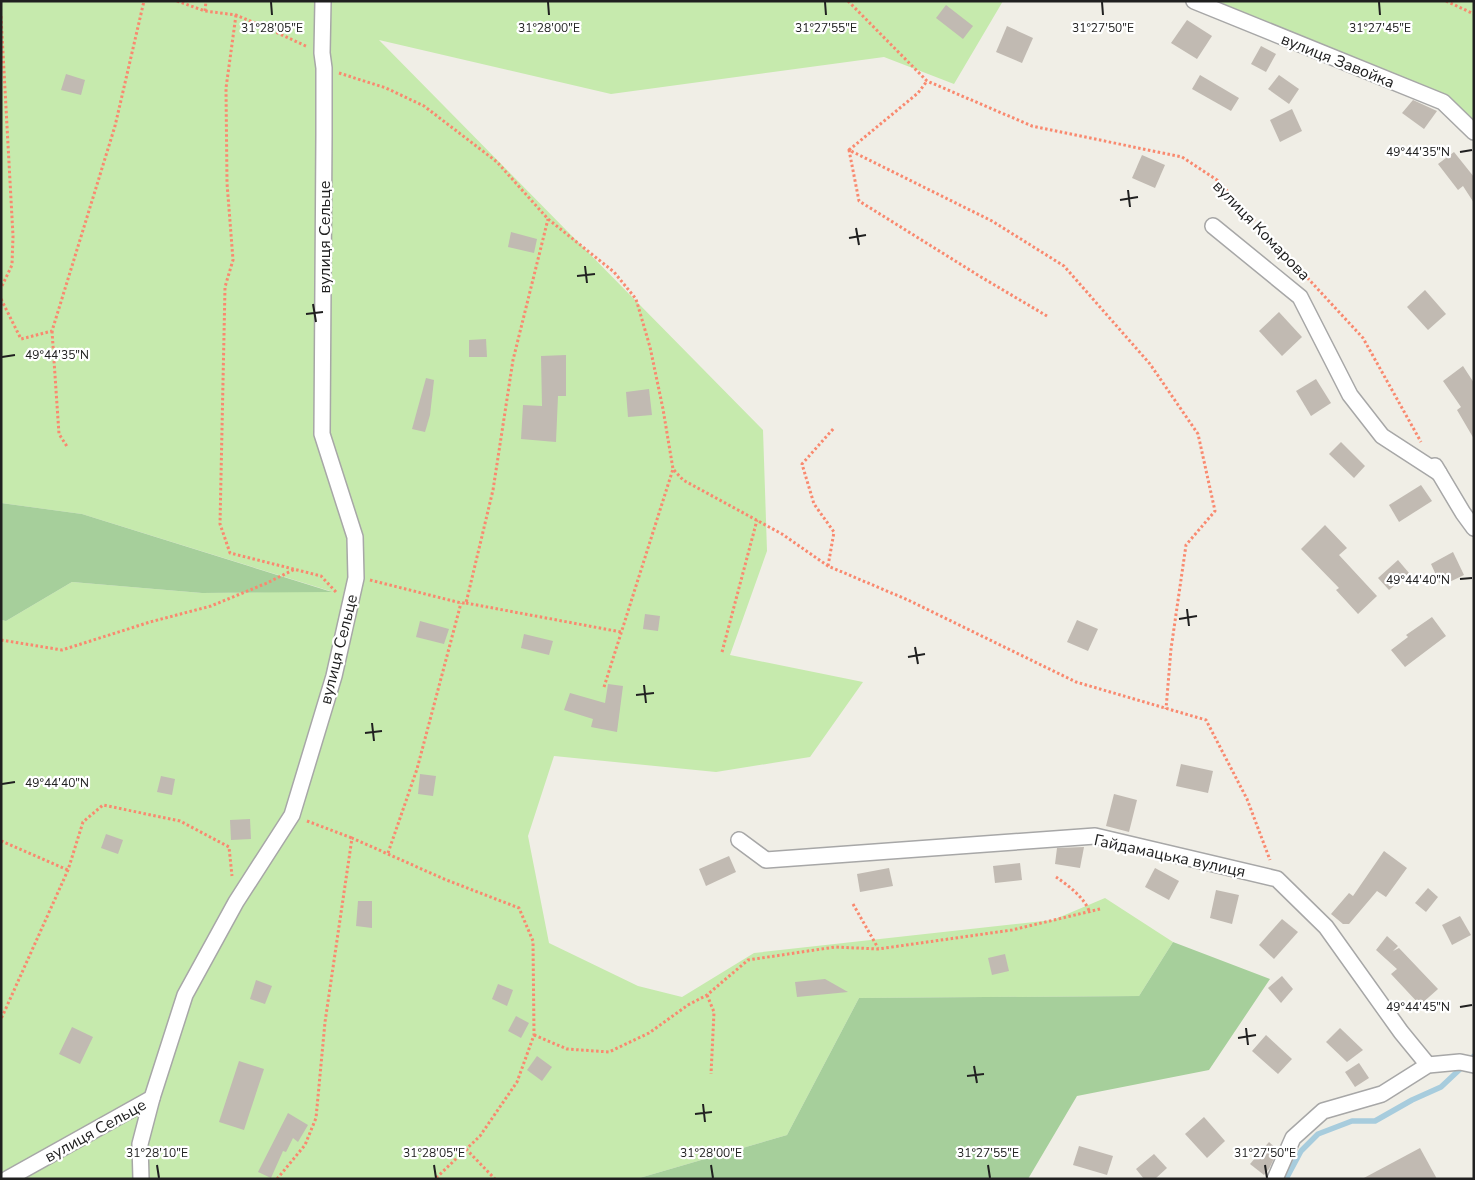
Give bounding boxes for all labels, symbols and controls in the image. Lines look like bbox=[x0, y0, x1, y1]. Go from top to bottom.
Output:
text: 31°28'05"E bbox=[241, 20, 303, 36]
text: 31°28'00"E bbox=[518, 20, 580, 36]
text: 31°27'55"E bbox=[795, 20, 857, 36]
text: 31°27'50"E bbox=[1072, 20, 1134, 36]
text: 31°27'45"E bbox=[1349, 20, 1411, 36]
street label: вулиця Завойка bbox=[1278, 28, 1398, 94]
text: 49°44'35"N bbox=[1386, 144, 1450, 160]
street label: вулиця Комарова bbox=[1208, 176, 1315, 286]
street label: вулиця Сельце bbox=[314, 181, 336, 293]
text: 49°44'35"N bbox=[25, 347, 89, 363]
text: 49°44'40"N bbox=[1386, 572, 1450, 588]
street label: вулиця Сельце bbox=[315, 592, 363, 707]
text: 49°44'40"N bbox=[25, 775, 89, 791]
street label: Гайдамацька вулиця bbox=[1092, 829, 1248, 883]
text: 49°44'45"N bbox=[1386, 999, 1450, 1015]
street label: вулиця Сельце bbox=[41, 1094, 150, 1168]
text: 31°28'10"E bbox=[126, 1145, 188, 1161]
text: 31°28'05"E bbox=[403, 1145, 465, 1161]
text: 31°28'00"E bbox=[680, 1145, 742, 1161]
text: 31°27'55"E bbox=[957, 1145, 1019, 1161]
text: 31°27'50"E bbox=[1234, 1145, 1296, 1161]

